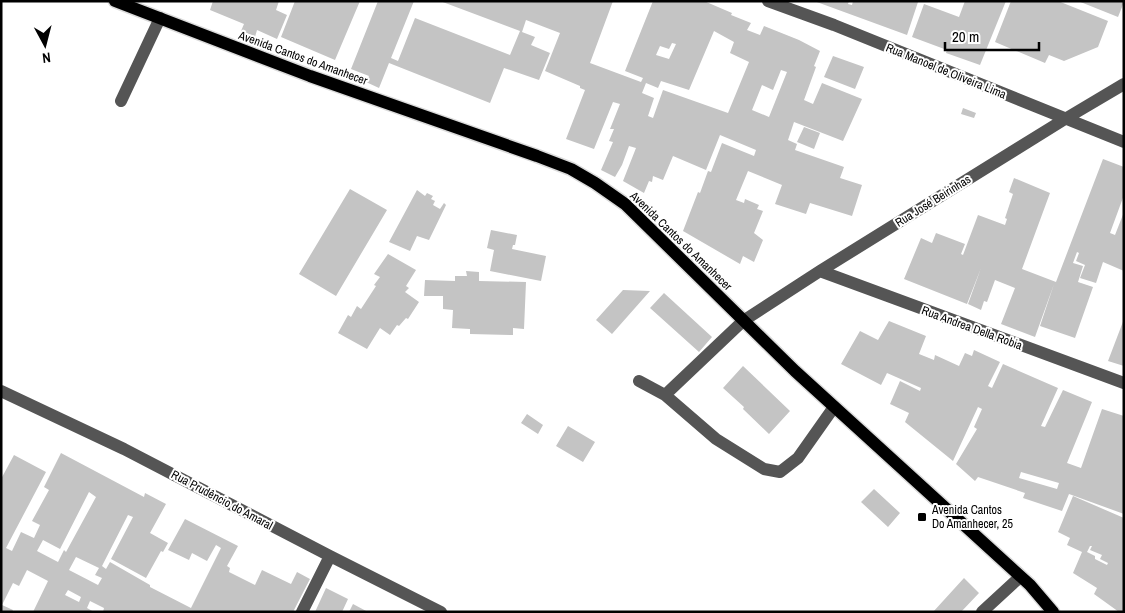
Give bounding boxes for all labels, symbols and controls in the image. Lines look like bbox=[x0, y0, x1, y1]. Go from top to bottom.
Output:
north arrow bbox=[20, 20, 70, 70]
scale bar bbox=[945, 20, 1039, 52]
text: 20 m bbox=[952, 26, 979, 47]
street label: Avenida Cantos do Amanhecer bbox=[235, 27, 370, 89]
street label: Rua Manoel de Oliveira Lima bbox=[883, 40, 1009, 103]
text: N bbox=[41, 48, 52, 67]
street label: Rua José Beirinhas bbox=[892, 171, 974, 231]
street label: Avenida Cantos do Amanhecer bbox=[626, 187, 736, 295]
street label: Rua Andrea Della Robia bbox=[919, 302, 1025, 354]
street label: Rua Prudêncio do Amaral bbox=[168, 466, 276, 534]
place label: Avenida Cantos Do Amanhecer, 25 bbox=[931, 502, 1013, 532]
marker: Avenida Cantos Do Amanhecer, 25 bbox=[916, 511, 928, 523]

